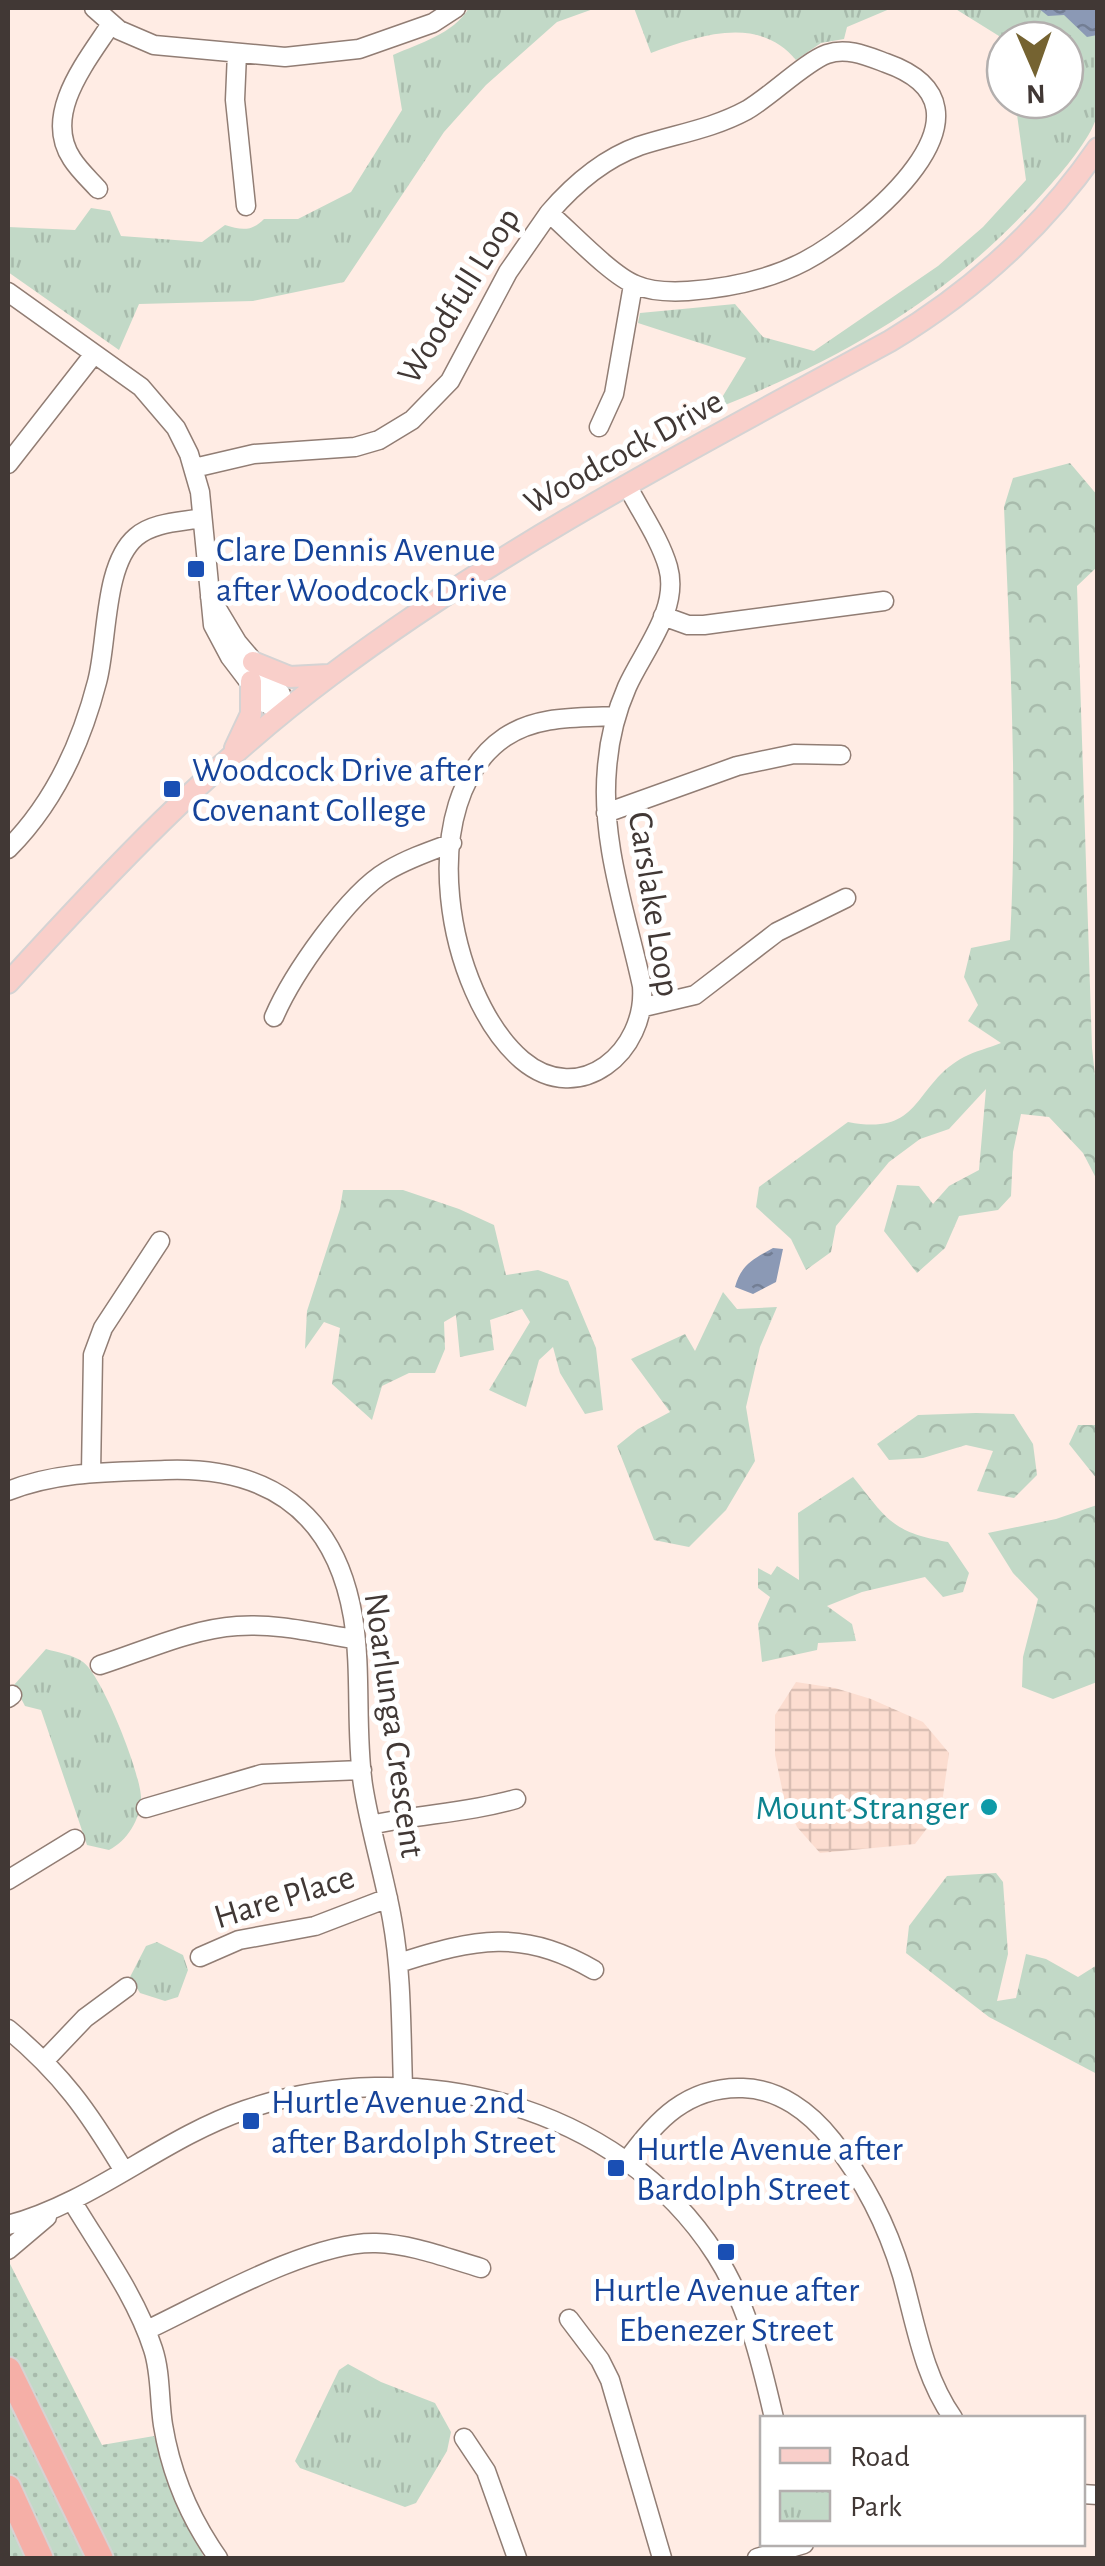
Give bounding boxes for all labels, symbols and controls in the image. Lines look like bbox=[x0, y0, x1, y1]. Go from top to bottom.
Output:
north arrow bbox=[985, 20, 1085, 120]
text: N bbox=[1026, 79, 1046, 107]
street label: Woodfull Loop bbox=[391, 202, 527, 390]
street label: Woodcock Drive bbox=[519, 383, 729, 521]
place label: Clare Dennis Avenue after Woodcock Drive bbox=[216, 533, 507, 608]
marker: Clare Dennis Avenue after Woodcock Drive bbox=[185, 558, 207, 580]
place label: Woodcock Drive after Covenant College bbox=[192, 753, 484, 828]
marker: Woodcock Drive after Covenant College bbox=[161, 778, 183, 800]
street label: Carslake Loop bbox=[622, 809, 685, 999]
street label: Noarlunga Crescent bbox=[358, 1591, 429, 1860]
place label: Mount Stranger bbox=[755, 1791, 970, 1826]
marker: Mount Stranger bbox=[978, 1796, 1000, 1818]
street label: Hare Place bbox=[210, 1860, 359, 1935]
place label: Hurtle Avenue 2nd after Bardolph Street bbox=[271, 2085, 556, 2160]
marker: Hurtle Avenue 2nd after Bardolph Street bbox=[240, 2110, 262, 2132]
place label: Hurtle Avenue after Bardolph Street bbox=[636, 2132, 903, 2207]
marker: Hurtle Avenue after Bardolph Street bbox=[605, 2157, 627, 2179]
marker: Hurtle Avenue after Ebenezer Street bbox=[715, 2241, 737, 2263]
place label: Hurtle Avenue after Ebenezer Street bbox=[593, 2273, 860, 2348]
legend bbox=[760, 2416, 1085, 2546]
text: Road bbox=[850, 2442, 910, 2472]
text: Park bbox=[850, 2492, 902, 2522]

